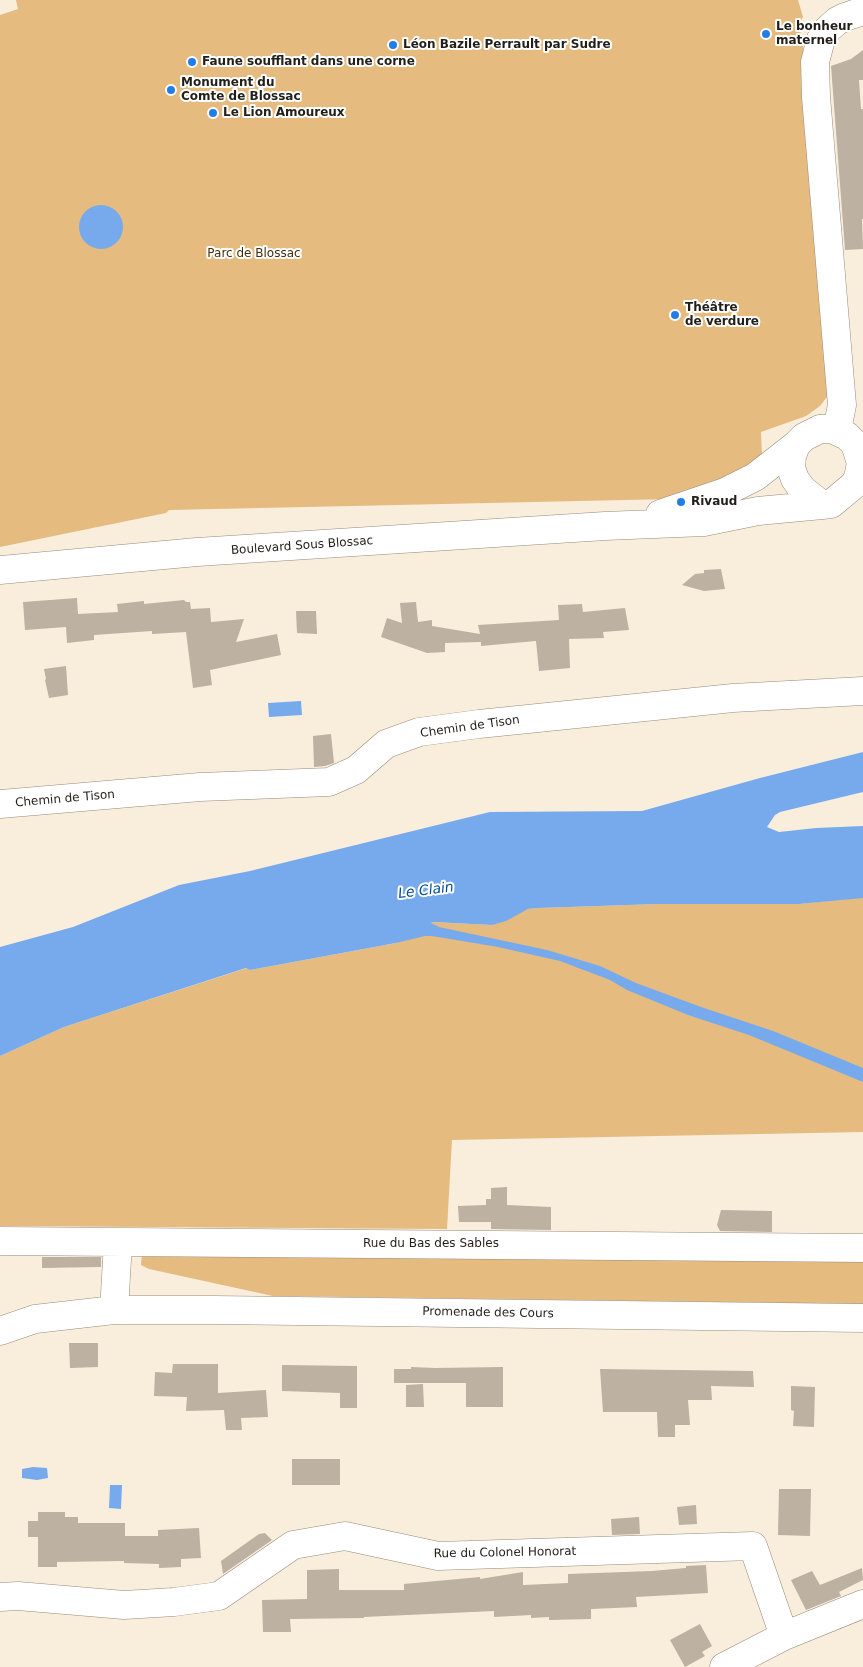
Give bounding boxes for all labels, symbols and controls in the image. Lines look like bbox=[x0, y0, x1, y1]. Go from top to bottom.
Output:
place label: Le bonheur maternel bbox=[776, 20, 852, 48]
marker: Le bonheur maternel bbox=[760, 28, 772, 40]
place label: Léon Bazile Perrault par Sudre bbox=[403, 38, 611, 52]
marker: Léon Bazile Perrault par Sudre bbox=[387, 39, 399, 51]
place label: Faune soufflant dans une corne bbox=[202, 55, 415, 69]
marker: Faune soufflant dans une corne bbox=[186, 56, 198, 68]
place label: Monument du Comte de Blossac bbox=[181, 76, 301, 104]
marker: Monument du Comte de Blossac bbox=[165, 84, 177, 96]
place label: Le Lion Amoureux bbox=[223, 106, 345, 120]
marker: Le Lion Amoureux bbox=[207, 107, 219, 119]
park label: Parc de Blossac bbox=[207, 247, 301, 261]
place label: Théâtre de verdure bbox=[685, 301, 759, 329]
marker: Théâtre de verdure bbox=[669, 309, 681, 321]
place label: Rivaud bbox=[691, 495, 737, 509]
marker: Rivaud bbox=[675, 496, 687, 508]
street label: Boulevard Sous Blossac bbox=[230, 534, 374, 558]
street label: Chemin de Tison bbox=[419, 713, 521, 741]
street label: Chemin de Tison bbox=[15, 787, 115, 811]
water label: Le Clain bbox=[397, 879, 455, 903]
street label: Rue du Bas des Sables bbox=[363, 1237, 499, 1251]
street label: Promenade des Cours bbox=[422, 1305, 554, 1321]
street label: Rue du Colonel Honorat bbox=[434, 1545, 576, 1561]

